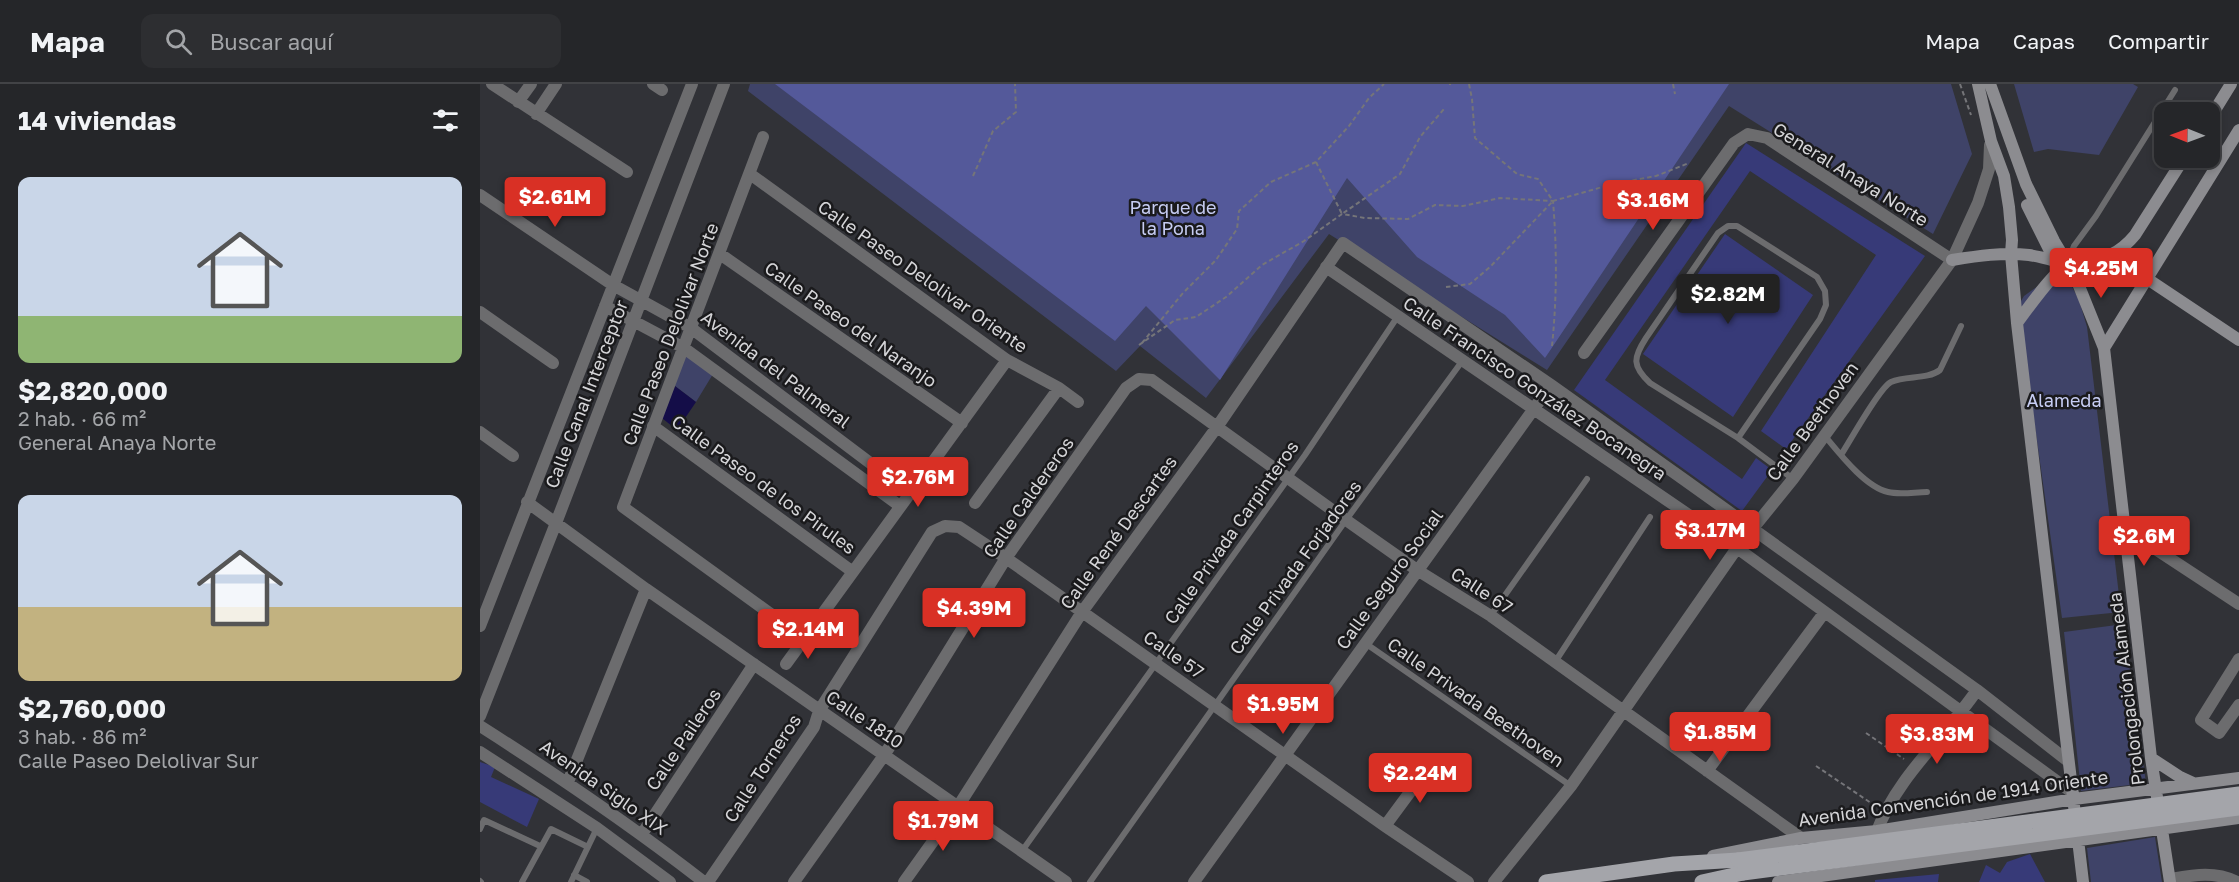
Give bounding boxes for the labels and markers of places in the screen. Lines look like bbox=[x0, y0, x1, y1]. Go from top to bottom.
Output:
pin: $2.61M bbox=[506, 177, 604, 228]
pin: $3.16M bbox=[1604, 180, 1702, 231]
pin: $4.25M bbox=[2052, 248, 2150, 299]
pin: $2.82M bbox=[1679, 274, 1777, 325]
pin: $2.76M bbox=[869, 457, 967, 508]
pin: $3.17M bbox=[1661, 510, 1759, 561]
pin: $2.6M bbox=[2102, 516, 2186, 567]
pin: $4.39M bbox=[925, 588, 1023, 639]
pin: $2.14M bbox=[759, 609, 857, 660]
pin: $1.95M bbox=[1234, 684, 1332, 735]
pin: $1.85M bbox=[1671, 712, 1769, 763]
pin: $3.83M bbox=[1888, 714, 1986, 765]
pin: $2.24M bbox=[1371, 753, 1469, 804]
pin: $1.79M bbox=[894, 801, 992, 852]

